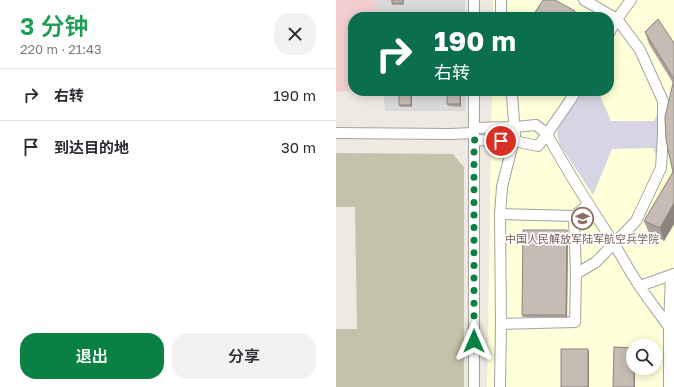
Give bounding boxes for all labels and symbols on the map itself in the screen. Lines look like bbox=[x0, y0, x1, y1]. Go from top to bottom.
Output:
pin bbox=[484, 124, 518, 158]
school or university icon: 中国人民解放军陆军航空兵学院 bbox=[569, 205, 595, 231]
place label: 中国人民解放军陆军航空兵学院 bbox=[505, 232, 659, 245]
position arrow bbox=[453, 320, 495, 362]

